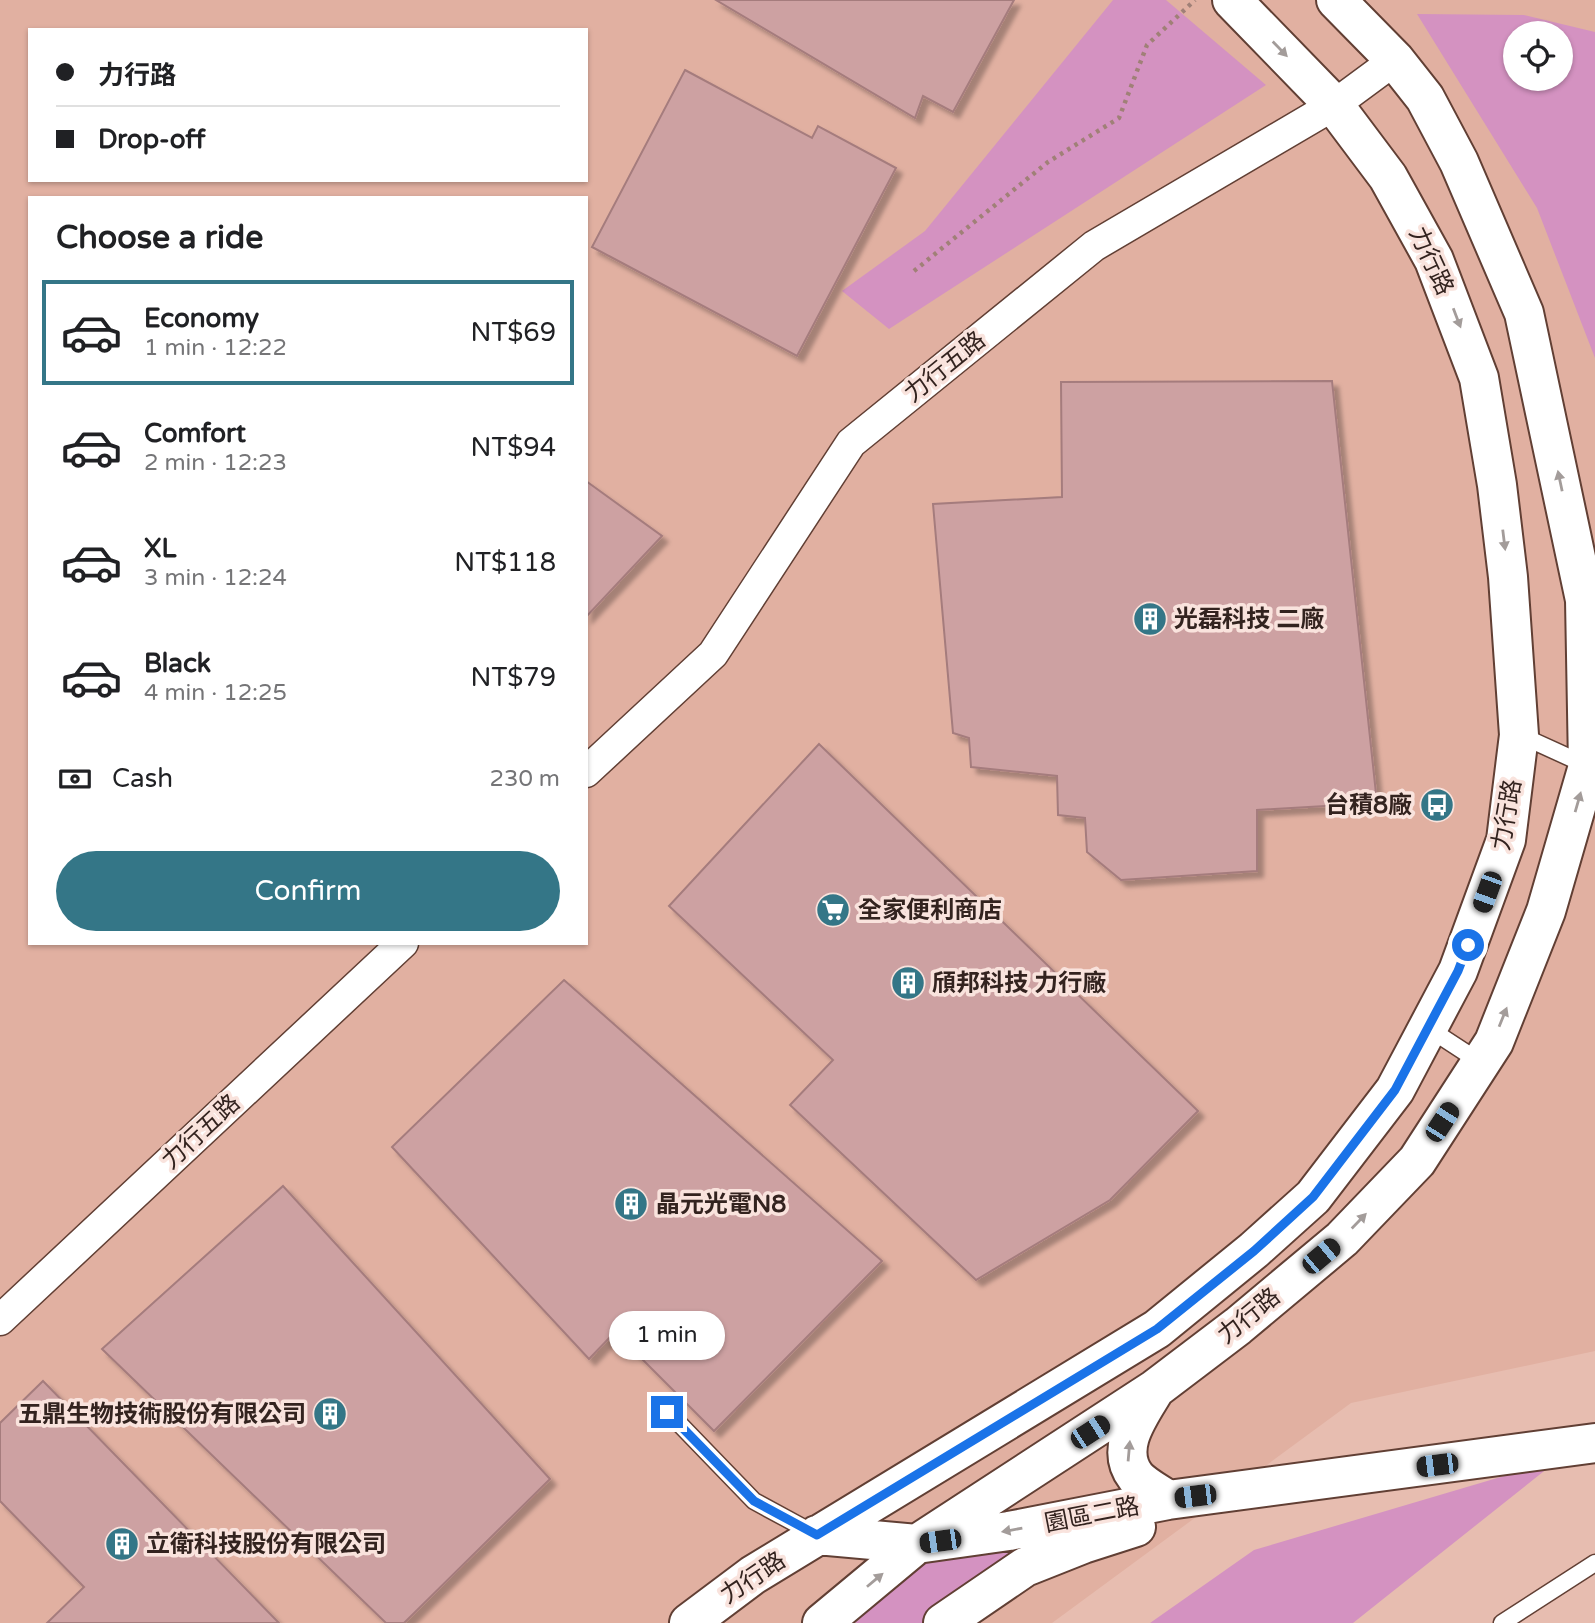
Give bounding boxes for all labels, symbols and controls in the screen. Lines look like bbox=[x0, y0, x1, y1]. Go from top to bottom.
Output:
map controls bbox=[1503, 21, 1573, 91]
button: locate bbox=[1503, 21, 1573, 91]
one-way arrow bbox=[1271, 40, 1287, 57]
text: 力行路 bbox=[98, 60, 176, 91]
text: Drop-off bbox=[98, 124, 205, 155]
text: Choose a ride bbox=[56, 219, 263, 257]
street label: 力行路 bbox=[1403, 222, 1459, 300]
icon: car bbox=[60, 301, 123, 364]
text: Economy bbox=[144, 303, 259, 334]
one-way arrow bbox=[1451, 308, 1462, 329]
text: NT$69 bbox=[471, 317, 556, 348]
street label: 力行五路 bbox=[899, 326, 991, 408]
text: 1 min · 12:22 bbox=[144, 334, 287, 362]
icon: car bbox=[60, 416, 123, 479]
text: Comfort bbox=[144, 418, 246, 449]
text: NT$94 bbox=[471, 432, 556, 463]
text: 2 min · 12:23 bbox=[144, 449, 287, 477]
one-way arrow bbox=[1555, 470, 1566, 492]
one-way arrow bbox=[1498, 529, 1509, 551]
icon: car bbox=[60, 531, 123, 594]
text: XL bbox=[144, 533, 176, 564]
text: NT$118 bbox=[454, 547, 556, 578]
text: 3 min · 12:24 bbox=[144, 564, 287, 592]
building icon: 光磊科技 二廠 bbox=[1131, 600, 1169, 638]
place label: 光磊科技 二廠 bbox=[1174, 605, 1324, 634]
icon: car bbox=[60, 646, 123, 709]
text: Black bbox=[144, 648, 211, 679]
text: NT$79 bbox=[471, 662, 556, 693]
text: 4 min · 12:25 bbox=[144, 679, 287, 707]
icon: cash bbox=[56, 760, 94, 798]
text: Cash bbox=[112, 763, 173, 794]
text: 230 m bbox=[490, 765, 560, 793]
street label: 力行路 bbox=[1486, 777, 1528, 853]
bus stop icon: 台積8廠 bbox=[1418, 786, 1456, 824]
place label: 台積8廠 bbox=[1325, 791, 1412, 820]
one-way arrow bbox=[1573, 792, 1583, 813]
button: Confirm bbox=[56, 851, 560, 931]
car bbox=[1470, 869, 1505, 915]
supermarket icon: 全家便利商店 bbox=[814, 891, 852, 929]
place label: 全家便利商店 bbox=[858, 896, 1002, 925]
route start bbox=[1452, 929, 1484, 961]
building icon: 頎邦科技 力行廠 bbox=[889, 964, 927, 1002]
place label: 頎邦科技 力行廠 bbox=[932, 969, 1106, 998]
one-way arrow bbox=[1498, 1007, 1509, 1028]
street label: 力行五路 bbox=[156, 1089, 246, 1175]
car bbox=[1422, 1099, 1463, 1145]
building icon: 晶元光電N8 bbox=[612, 1185, 650, 1223]
place label: 晶元光電N8 bbox=[656, 1190, 786, 1219]
one-way arrow bbox=[1350, 1213, 1367, 1230]
car bbox=[1299, 1234, 1344, 1278]
street label: 力行路 bbox=[1212, 1282, 1286, 1350]
callout: 1 min bbox=[609, 1310, 725, 1360]
text: 1 min bbox=[636, 1321, 698, 1349]
building icon: 五鼎生物技術股份有限公司 bbox=[311, 1395, 349, 1433]
route end bbox=[651, 1396, 683, 1428]
place label: 五鼎生物技術股份有限公司 bbox=[18, 1400, 306, 1429]
car bbox=[1067, 1412, 1114, 1452]
one-way arrow bbox=[1124, 1439, 1135, 1461]
car bbox=[1415, 1452, 1460, 1478]
car bbox=[1173, 1483, 1218, 1509]
street label: 園區二路 bbox=[1042, 1492, 1142, 1538]
building icon: 立衛科技股份有限公司 bbox=[103, 1525, 141, 1563]
one-way arrow bbox=[1001, 1525, 1023, 1536]
car bbox=[918, 1528, 963, 1554]
place label: 立衛科技股份有限公司 bbox=[146, 1530, 386, 1559]
street label: 力行路 bbox=[715, 1546, 791, 1610]
one-way arrow bbox=[866, 1572, 884, 1587]

